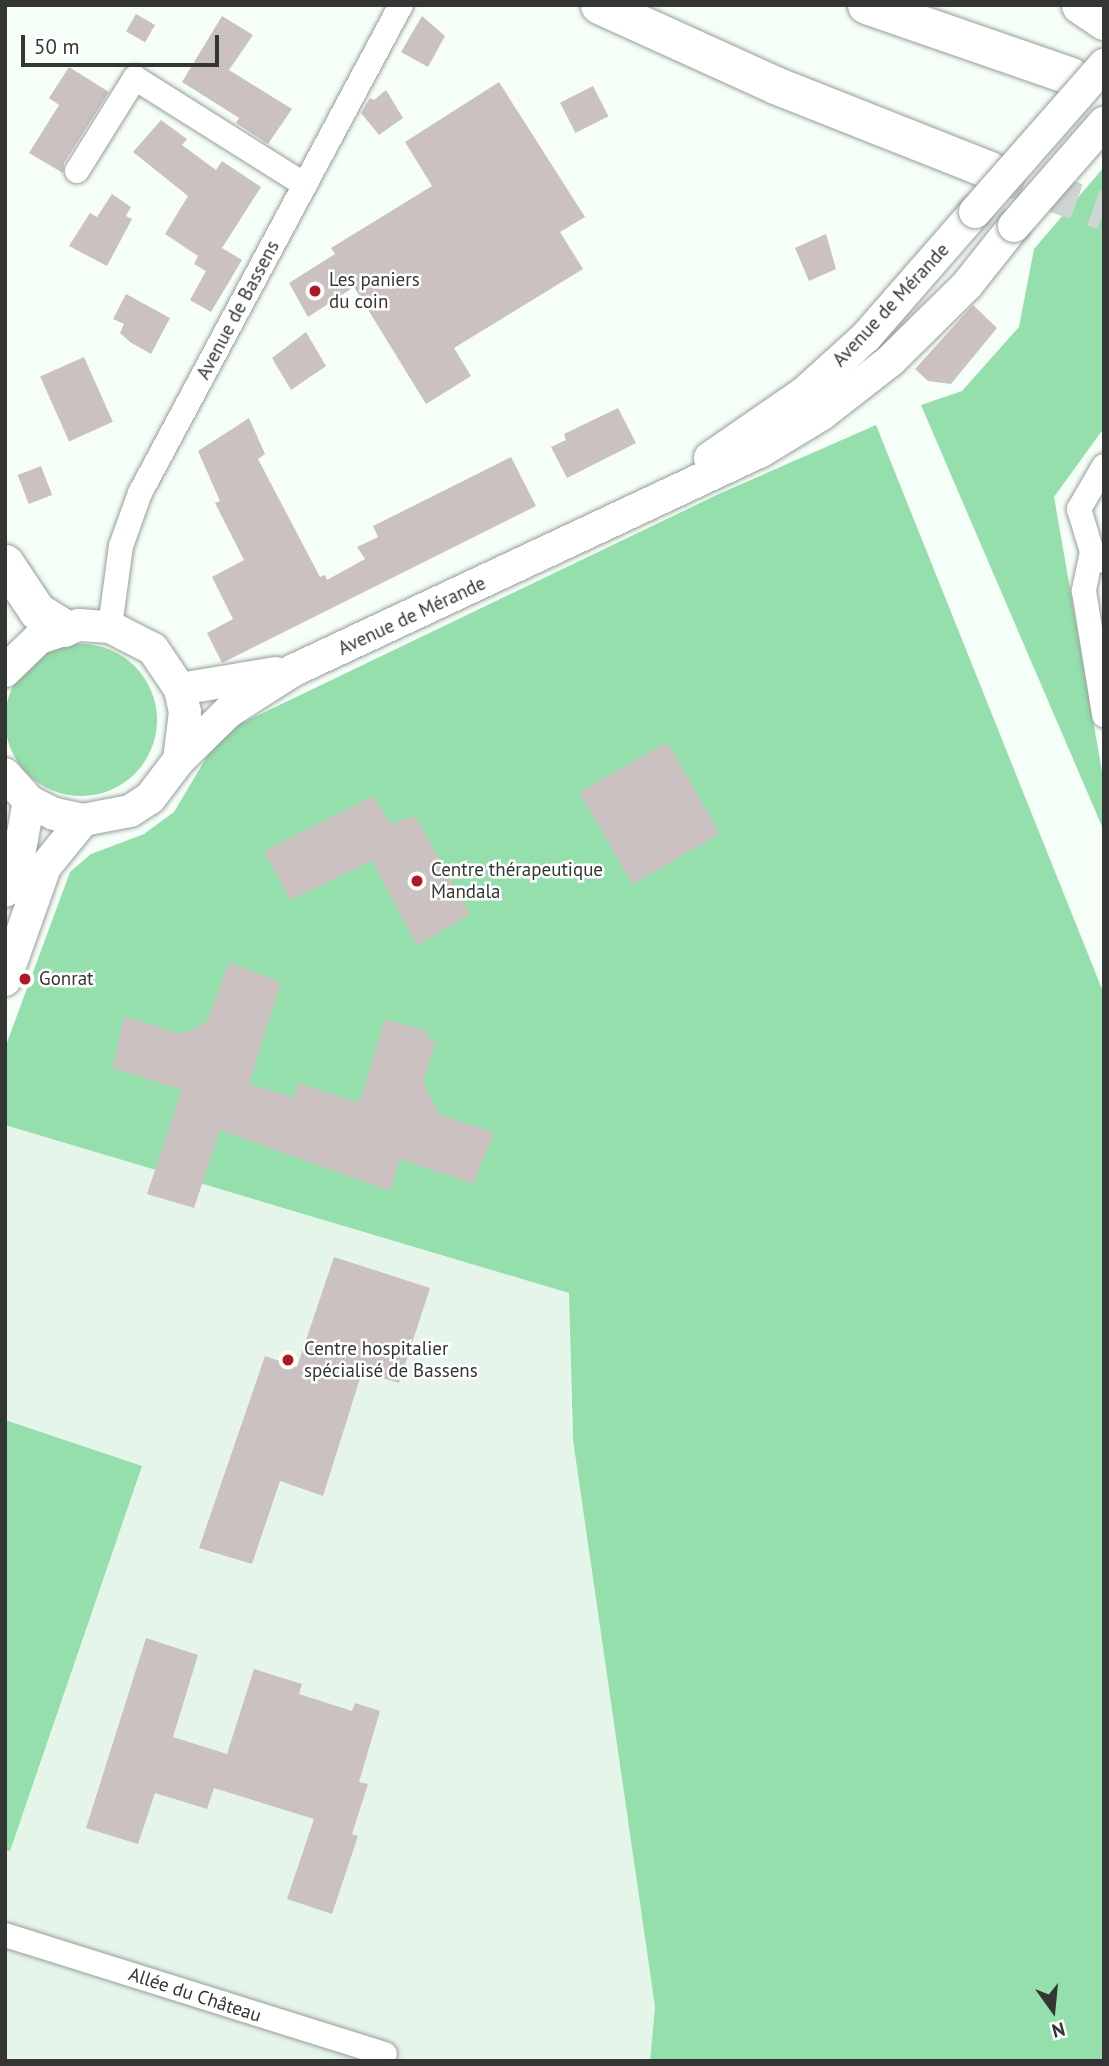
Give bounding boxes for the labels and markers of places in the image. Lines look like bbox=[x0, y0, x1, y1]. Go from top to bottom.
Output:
place label: Les paniers du coin bbox=[329, 269, 420, 313]
marker: Les paniers du coin bbox=[307, 283, 323, 299]
place label: Centre thérapeutique Mandala bbox=[431, 859, 603, 903]
marker: Centre thérapeutique Mandala bbox=[409, 873, 425, 889]
place label: Gonrat bbox=[39, 968, 94, 990]
marker: Gonrat bbox=[17, 971, 33, 987]
place label: Centre hospitalier spécialisé de Bassens bbox=[304, 1338, 478, 1382]
marker: Centre hospitalier spécialisé de Bassens bbox=[278, 1350, 298, 1370]

